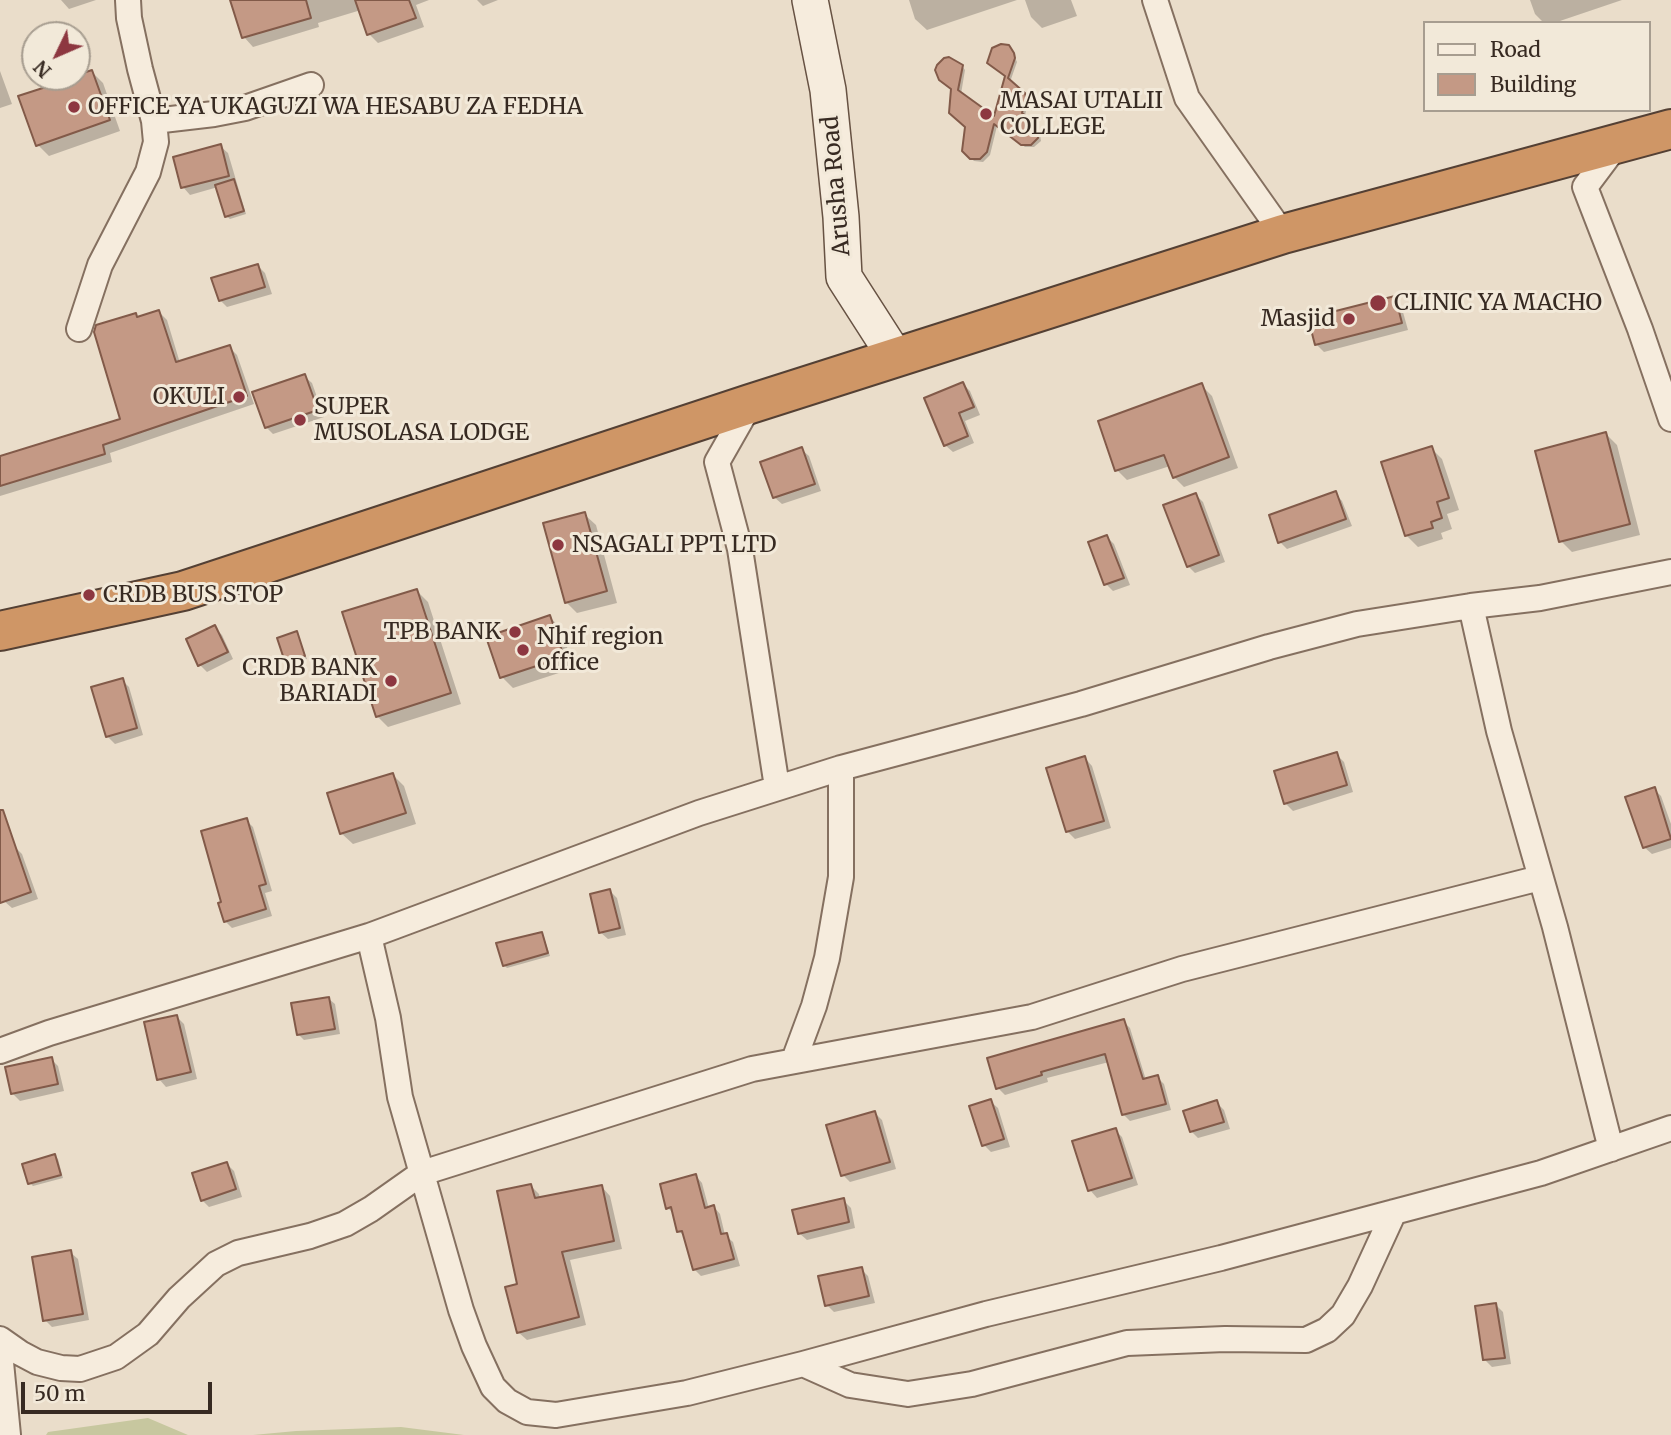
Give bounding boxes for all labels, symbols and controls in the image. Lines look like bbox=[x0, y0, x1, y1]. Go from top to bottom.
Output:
north arrow bbox=[21, 21, 91, 91]
legend bbox=[1422, 21, 1650, 112]
text: Road bbox=[1490, 36, 1541, 63]
text: N bbox=[28, 55, 56, 83]
text: Building bbox=[1490, 71, 1576, 98]
place label: MASAI UTALII COLLEGE bbox=[1000, 87, 1163, 141]
place label: OFFICE YA UKAGUZI WA HESABU ZA FEDHA bbox=[88, 93, 583, 121]
marker: OFFICE YA UKAGUZI WA HESABU ZA FEDHA bbox=[66, 99, 82, 115]
marker: MASAI UTALII COLLEGE bbox=[978, 106, 994, 122]
street label: Arusha Road bbox=[817, 115, 857, 257]
place label: CLINIC YA MACHO bbox=[1394, 289, 1602, 317]
marker: CLINIC YA MACHO bbox=[1368, 293, 1388, 313]
place label: Masjid bbox=[1261, 305, 1335, 333]
marker: Masjid bbox=[1341, 311, 1357, 327]
place label: OKULI bbox=[153, 383, 225, 411]
marker: OKULI bbox=[231, 389, 247, 405]
place label: SUPER MUSOLASA LODGE bbox=[314, 393, 529, 447]
marker: SUPER MUSOLASA LODGE bbox=[292, 412, 308, 428]
place label: NSAGALI PPT LTD bbox=[572, 531, 776, 559]
marker: NSAGALI PPT LTD bbox=[550, 537, 566, 553]
place label: CRDB BUS STOP bbox=[103, 581, 283, 609]
marker: CRDB BUS STOP bbox=[81, 587, 97, 603]
place label: TPB BANK bbox=[384, 618, 501, 646]
place label: Nhif region office bbox=[537, 623, 664, 677]
marker: TPB BANK bbox=[507, 624, 523, 640]
marker: Nhif region office bbox=[515, 642, 531, 658]
place label: CRDB BANK BARIADI bbox=[242, 654, 377, 708]
marker: CRDB BANK BARIADI bbox=[383, 673, 399, 689]
scale bar bbox=[24, 1368, 215, 1412]
text: 50 m bbox=[34, 1380, 85, 1407]

